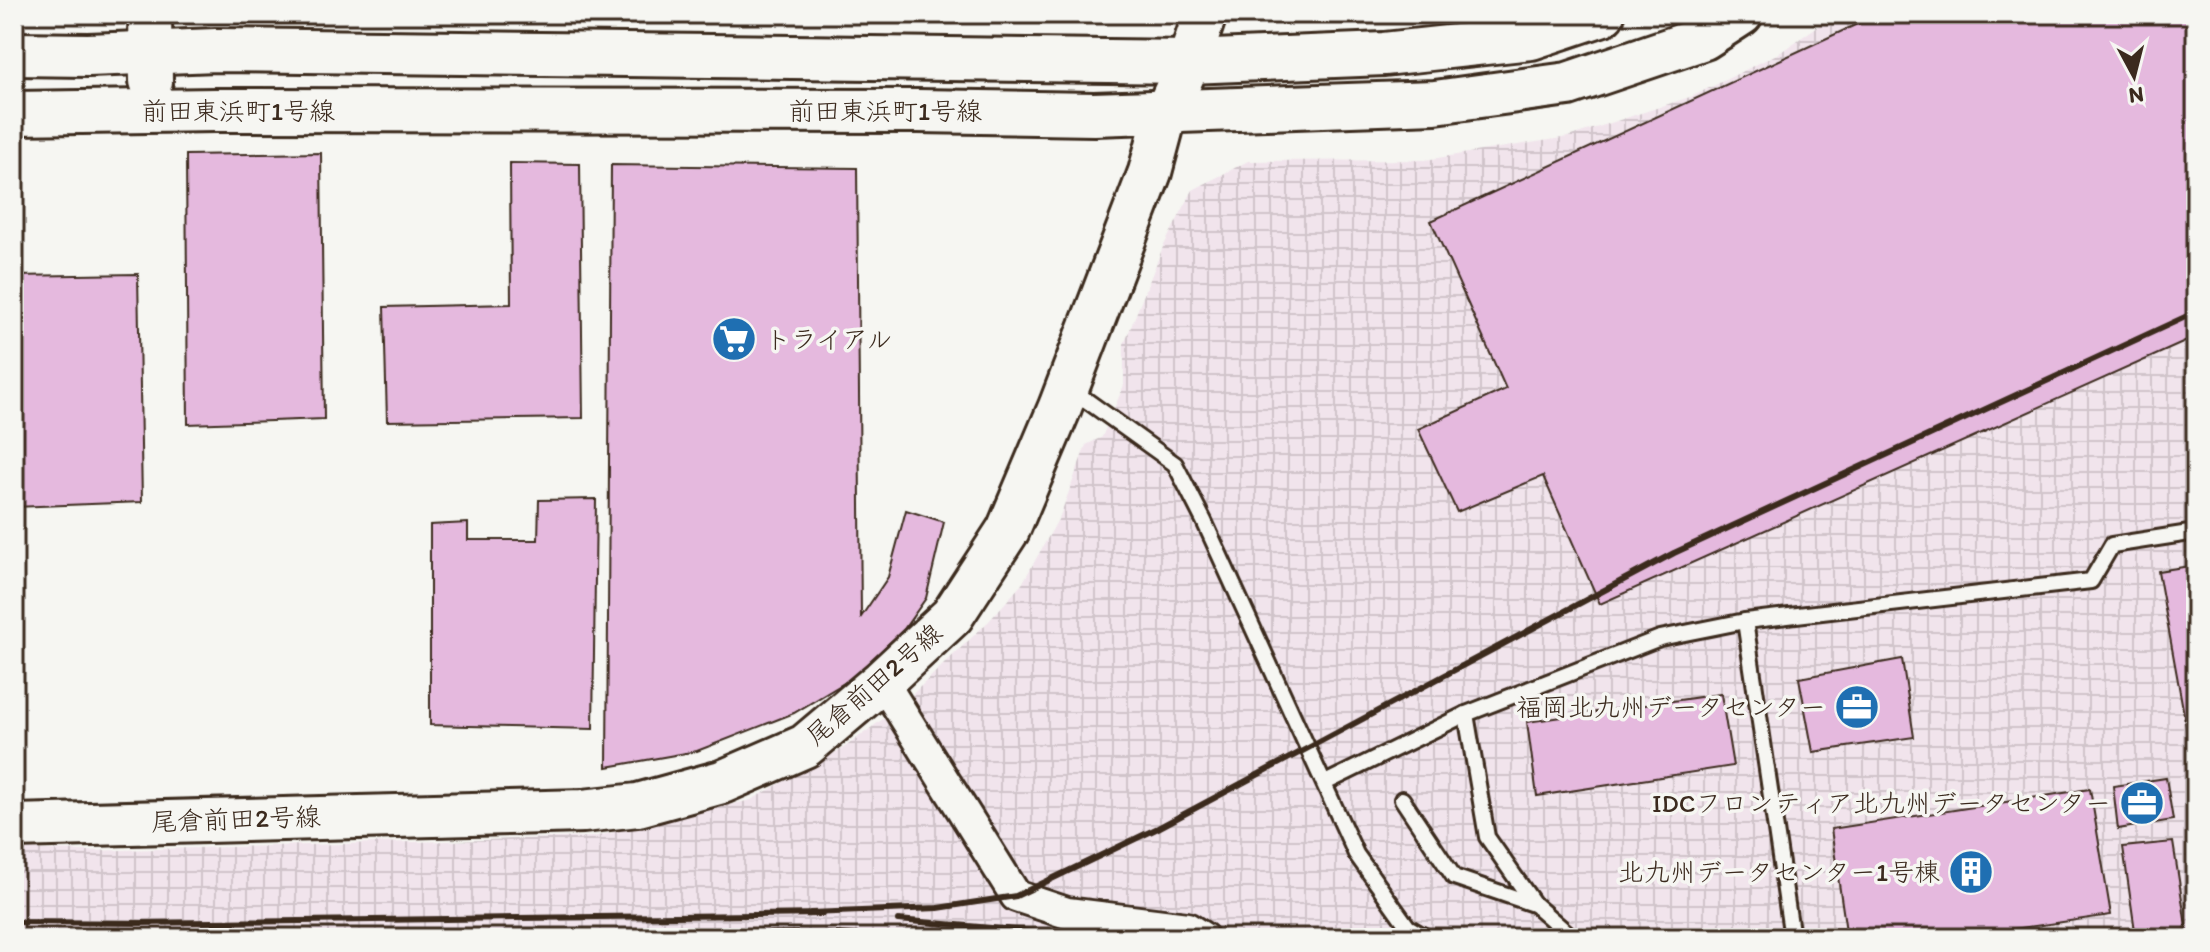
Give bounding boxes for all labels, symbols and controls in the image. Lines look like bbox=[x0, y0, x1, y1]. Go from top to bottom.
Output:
north arrow bbox=[2094, 36, 2174, 116]
text: N bbox=[2127, 81, 2145, 110]
street label: 前田東浜町1号線 bbox=[141, 95, 335, 127]
street label: 前田東浜町1号線 bbox=[788, 95, 982, 127]
supermarket icon: トライアル bbox=[710, 315, 758, 363]
place label: トライアル bbox=[765, 323, 892, 355]
street label: 尾倉前田2号線 bbox=[799, 616, 949, 752]
office icon: 福岡北九州データセンター bbox=[1833, 683, 1881, 731]
place label: 福岡北九州データセンター bbox=[1516, 691, 1826, 723]
office icon: IDCフロンティア北九州データセンター bbox=[2118, 779, 2166, 827]
place label: IDCフロンティア北九州データセンター bbox=[1652, 787, 2111, 819]
street label: 尾倉前田2号線 bbox=[151, 800, 321, 838]
building icon: 北九州データセンター1号棟 bbox=[1947, 848, 1995, 896]
place label: 北九州データセンター1号棟 bbox=[1618, 856, 1940, 888]

